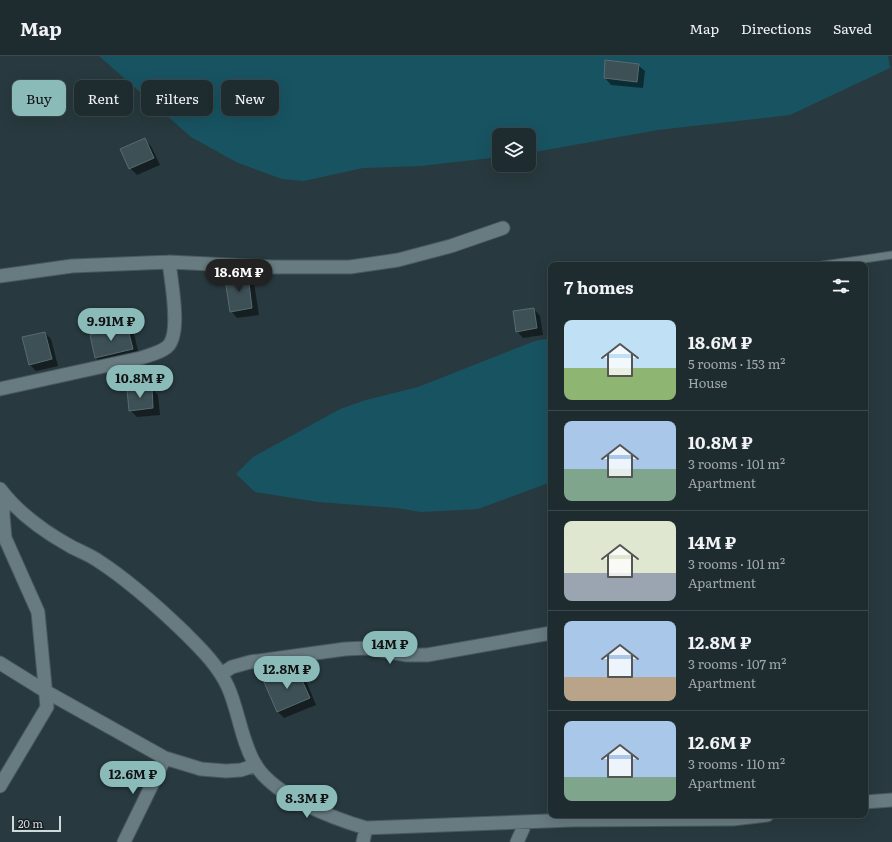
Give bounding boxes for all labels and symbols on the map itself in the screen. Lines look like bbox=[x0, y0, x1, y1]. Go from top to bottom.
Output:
pin: 18.6M ₽ bbox=[202, 259, 276, 293]
pin: 9.91M ₽ bbox=[74, 308, 148, 342]
pin: 10.8M ₽ bbox=[103, 365, 177, 399]
pin: 14M ₽ bbox=[362, 631, 418, 665]
pin: 12.8M ₽ bbox=[250, 656, 324, 690]
pin: 12.6M ₽ bbox=[96, 761, 170, 795]
pin: 8.3M ₽ bbox=[274, 785, 340, 819]
scale bar bbox=[12, 814, 61, 833]

